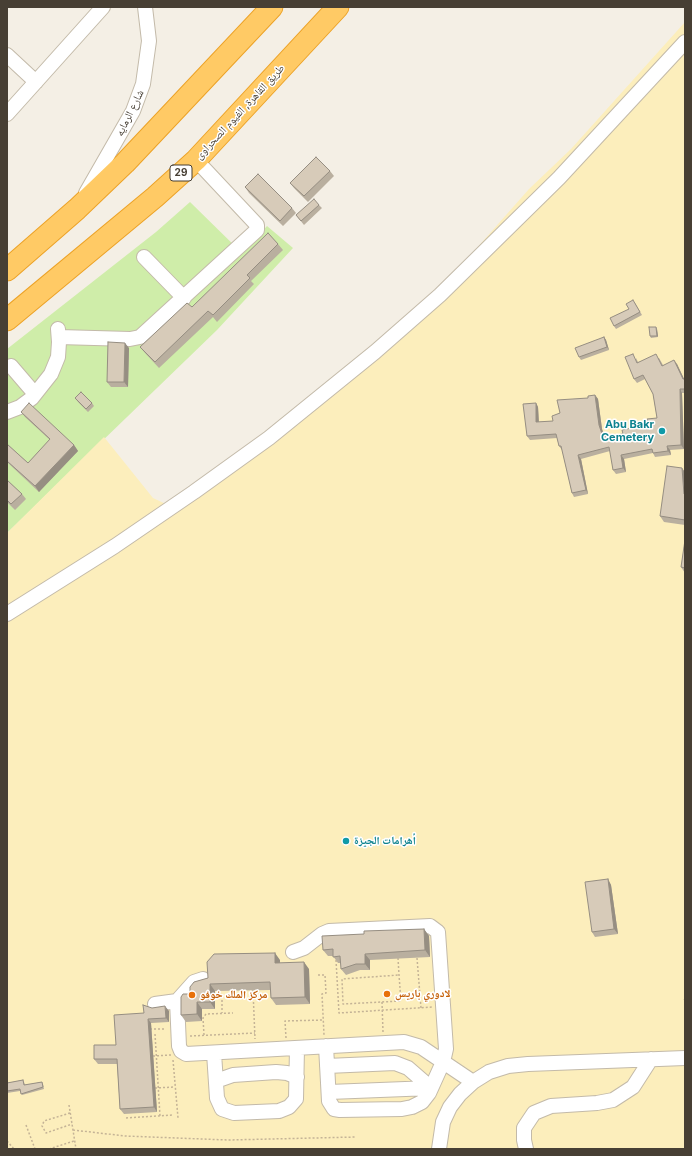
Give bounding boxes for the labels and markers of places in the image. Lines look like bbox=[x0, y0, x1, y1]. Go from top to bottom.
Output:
place label: Abu Bakr Cemetery bbox=[601, 418, 654, 444]
marker: Abu Bakr Cemetery bbox=[657, 426, 667, 436]
place label: أهرامات الجيزة bbox=[354, 834, 416, 848]
marker: أهرامات الجيزة bbox=[341, 836, 351, 846]
place label: لادوري باريس bbox=[395, 987, 451, 1001]
place label: مركز الملك خوفو bbox=[200, 988, 267, 1002]
marker: لادوري باريس bbox=[382, 989, 392, 999]
marker: مركز الملك خوفو bbox=[187, 990, 197, 1000]

